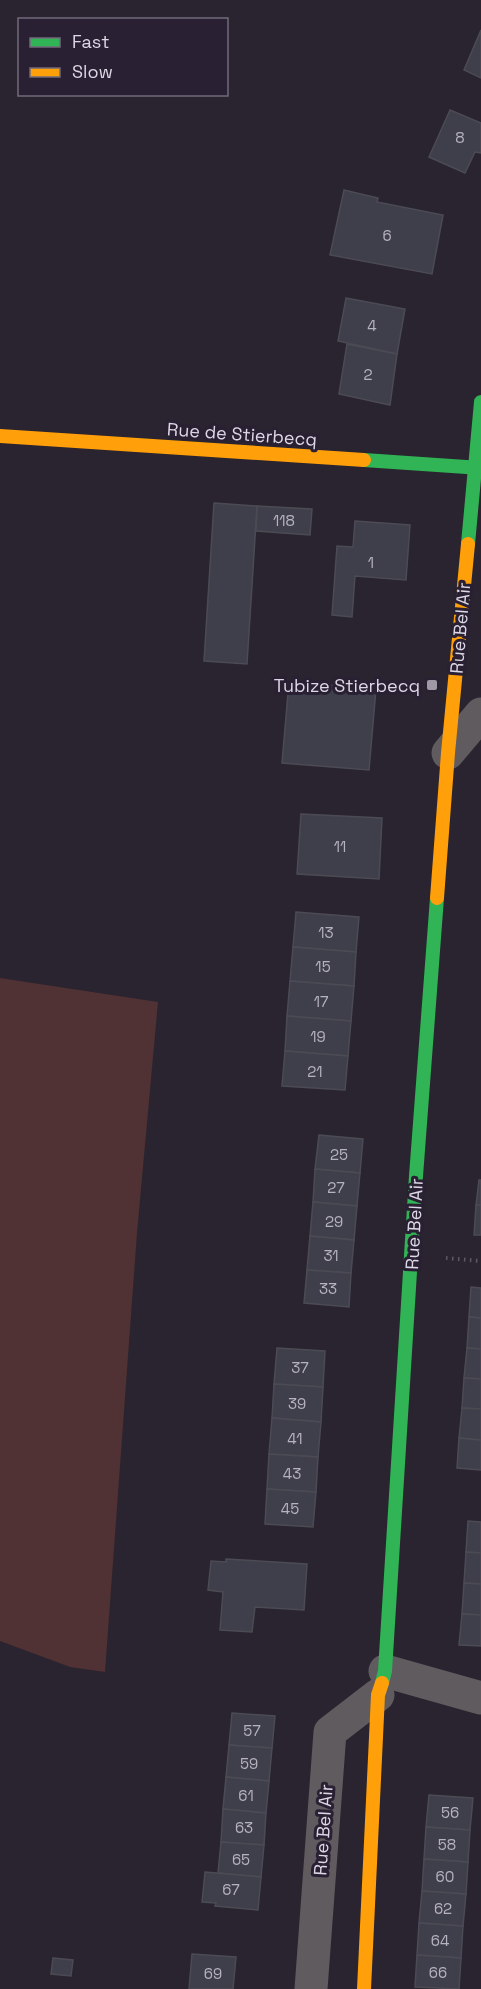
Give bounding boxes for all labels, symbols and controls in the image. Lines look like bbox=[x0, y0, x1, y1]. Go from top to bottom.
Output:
legend bbox=[18, 18, 228, 96]
text: Fast bbox=[72, 30, 109, 53]
text: Slow bbox=[72, 60, 113, 83]
house number: 8 bbox=[455, 128, 465, 147]
house number: 6 bbox=[382, 226, 392, 245]
house number: 4 bbox=[367, 316, 377, 335]
house number: 2 bbox=[363, 365, 373, 384]
street label: Rue de Stierbecq bbox=[166, 417, 318, 451]
house number: 118 bbox=[273, 511, 295, 530]
house number: 1 bbox=[368, 553, 374, 572]
street label: Rue Bel Air bbox=[445, 581, 475, 675]
place label: Tubize Stierbecq bbox=[274, 674, 420, 697]
marker: Tubize Stierbecq bbox=[425, 678, 439, 692]
house number: 11 bbox=[334, 837, 346, 856]
house number: 13 bbox=[318, 923, 334, 942]
house number: 15 bbox=[315, 957, 331, 976]
house number: 17 bbox=[314, 992, 328, 1011]
house number: 19 bbox=[310, 1027, 326, 1046]
house number: 21 bbox=[307, 1062, 323, 1081]
house number: 25 bbox=[330, 1145, 348, 1164]
street label: Rue Bel Air bbox=[400, 1177, 428, 1270]
house number: 27 bbox=[327, 1178, 345, 1197]
house number: 29 bbox=[325, 1212, 343, 1231]
house number: 31 bbox=[323, 1246, 339, 1265]
house number: 33 bbox=[319, 1279, 337, 1298]
house number: 37 bbox=[291, 1358, 309, 1377]
house number: 39 bbox=[288, 1394, 306, 1413]
house number: 41 bbox=[287, 1429, 303, 1448]
house number: 43 bbox=[283, 1464, 301, 1483]
house number: 45 bbox=[281, 1499, 299, 1518]
house number: 57 bbox=[243, 1721, 261, 1740]
house number: 59 bbox=[240, 1754, 258, 1773]
street label: Rue Bel Air bbox=[308, 1783, 338, 1876]
house number: 61 bbox=[238, 1786, 254, 1805]
house number: 56 bbox=[441, 1803, 459, 1822]
house number: 63 bbox=[235, 1818, 253, 1837]
house number: 58 bbox=[438, 1835, 456, 1854]
house number: 65 bbox=[232, 1850, 250, 1869]
house number: 60 bbox=[436, 1867, 454, 1886]
house number: 67 bbox=[222, 1880, 240, 1899]
house number: 62 bbox=[434, 1899, 452, 1918]
house number: 64 bbox=[431, 1931, 449, 1950]
house number: 66 bbox=[429, 1963, 447, 1982]
house number: 69 bbox=[204, 1964, 222, 1983]

